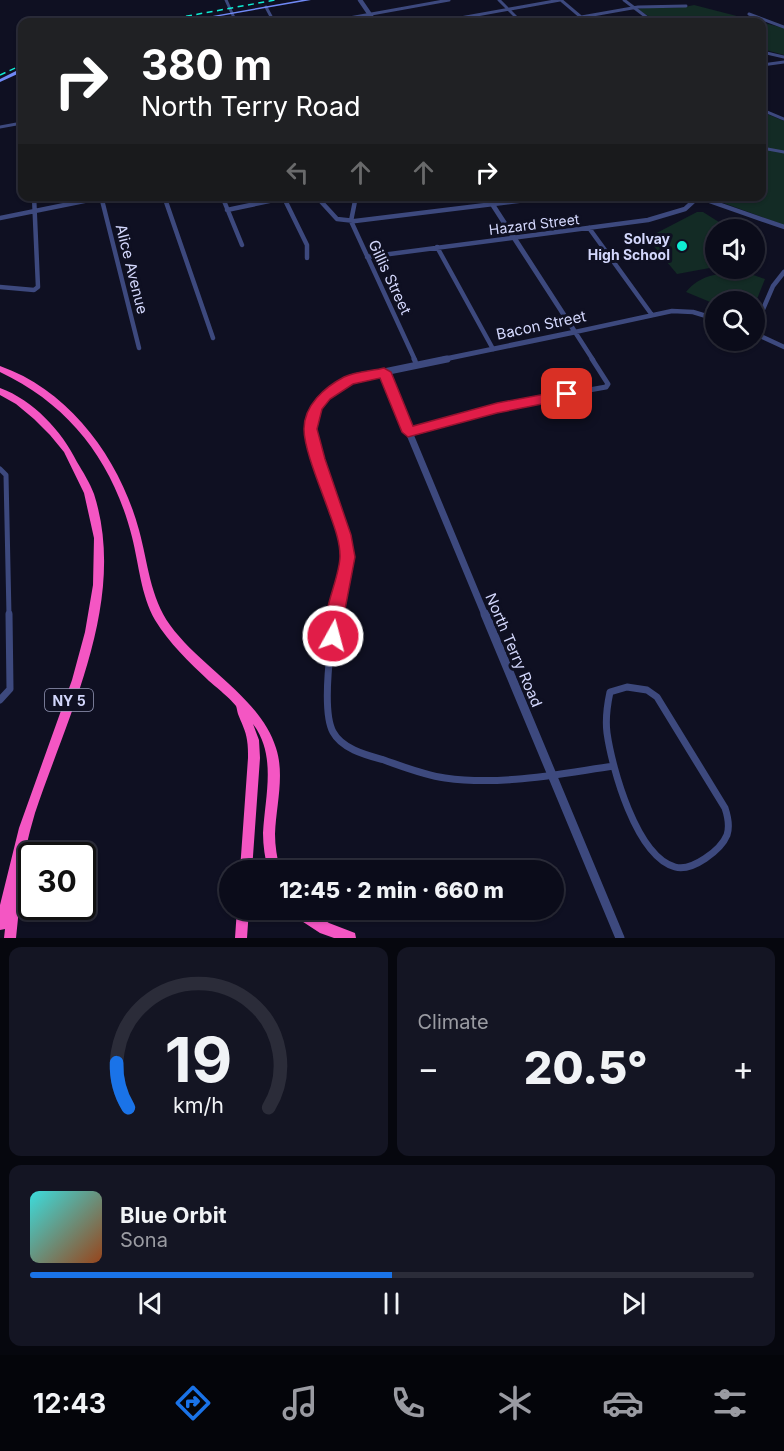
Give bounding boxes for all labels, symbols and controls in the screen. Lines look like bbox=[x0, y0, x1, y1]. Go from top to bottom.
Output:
text: 380 m bbox=[141, 39, 272, 90]
icon: right bbox=[42, 42, 120, 120]
text: North Terry Road bbox=[141, 90, 361, 123]
icon: left bbox=[281, 156, 314, 189]
icon: ahead bbox=[344, 156, 377, 189]
icon: ahead bbox=[407, 156, 440, 189]
icon: right bbox=[470, 156, 503, 189]
street label: Hazard Street bbox=[488, 210, 581, 238]
map controls bbox=[705, 219, 765, 351]
button: sound bbox=[705, 219, 765, 279]
street label: Alice Avenue bbox=[112, 222, 152, 316]
place label: Solvay High School bbox=[588, 230, 671, 263]
street label: Gillis Street bbox=[364, 237, 416, 317]
marker: Solvay High School bbox=[675, 239, 689, 253]
button: search bbox=[705, 291, 765, 351]
street label: Bacon Street bbox=[494, 306, 588, 344]
pin bbox=[541, 368, 592, 419]
icon: arrive bbox=[550, 377, 583, 410]
street label: North Terry Road bbox=[481, 590, 547, 710]
position arrow bbox=[301, 604, 365, 668]
road number: NY 5 bbox=[45, 689, 93, 711]
speed limit sign: 30 bbox=[18, 842, 96, 920]
text: 12:45 · 2 min · 660 m bbox=[279, 877, 504, 903]
text: Climate bbox=[418, 1010, 489, 1034]
text: 19 bbox=[165, 1022, 232, 1097]
text: 20.5° bbox=[524, 1040, 648, 1095]
text: − bbox=[418, 1048, 439, 1088]
text: + bbox=[732, 1048, 754, 1088]
text: km/h bbox=[173, 1093, 224, 1119]
text: Blue Orbit bbox=[120, 1202, 227, 1228]
text: Sona bbox=[120, 1228, 168, 1252]
icon: previous bbox=[134, 1287, 167, 1320]
icon: pause bbox=[375, 1287, 408, 1320]
icon: next bbox=[617, 1287, 650, 1320]
icon: directions bbox=[172, 1382, 214, 1424]
icon: music bbox=[279, 1382, 321, 1424]
icon: phone bbox=[387, 1382, 429, 1424]
icon: climate bbox=[494, 1382, 536, 1424]
icon: car bbox=[602, 1382, 644, 1424]
icon: filters bbox=[709, 1382, 751, 1424]
text: 12:43 bbox=[33, 1387, 106, 1420]

